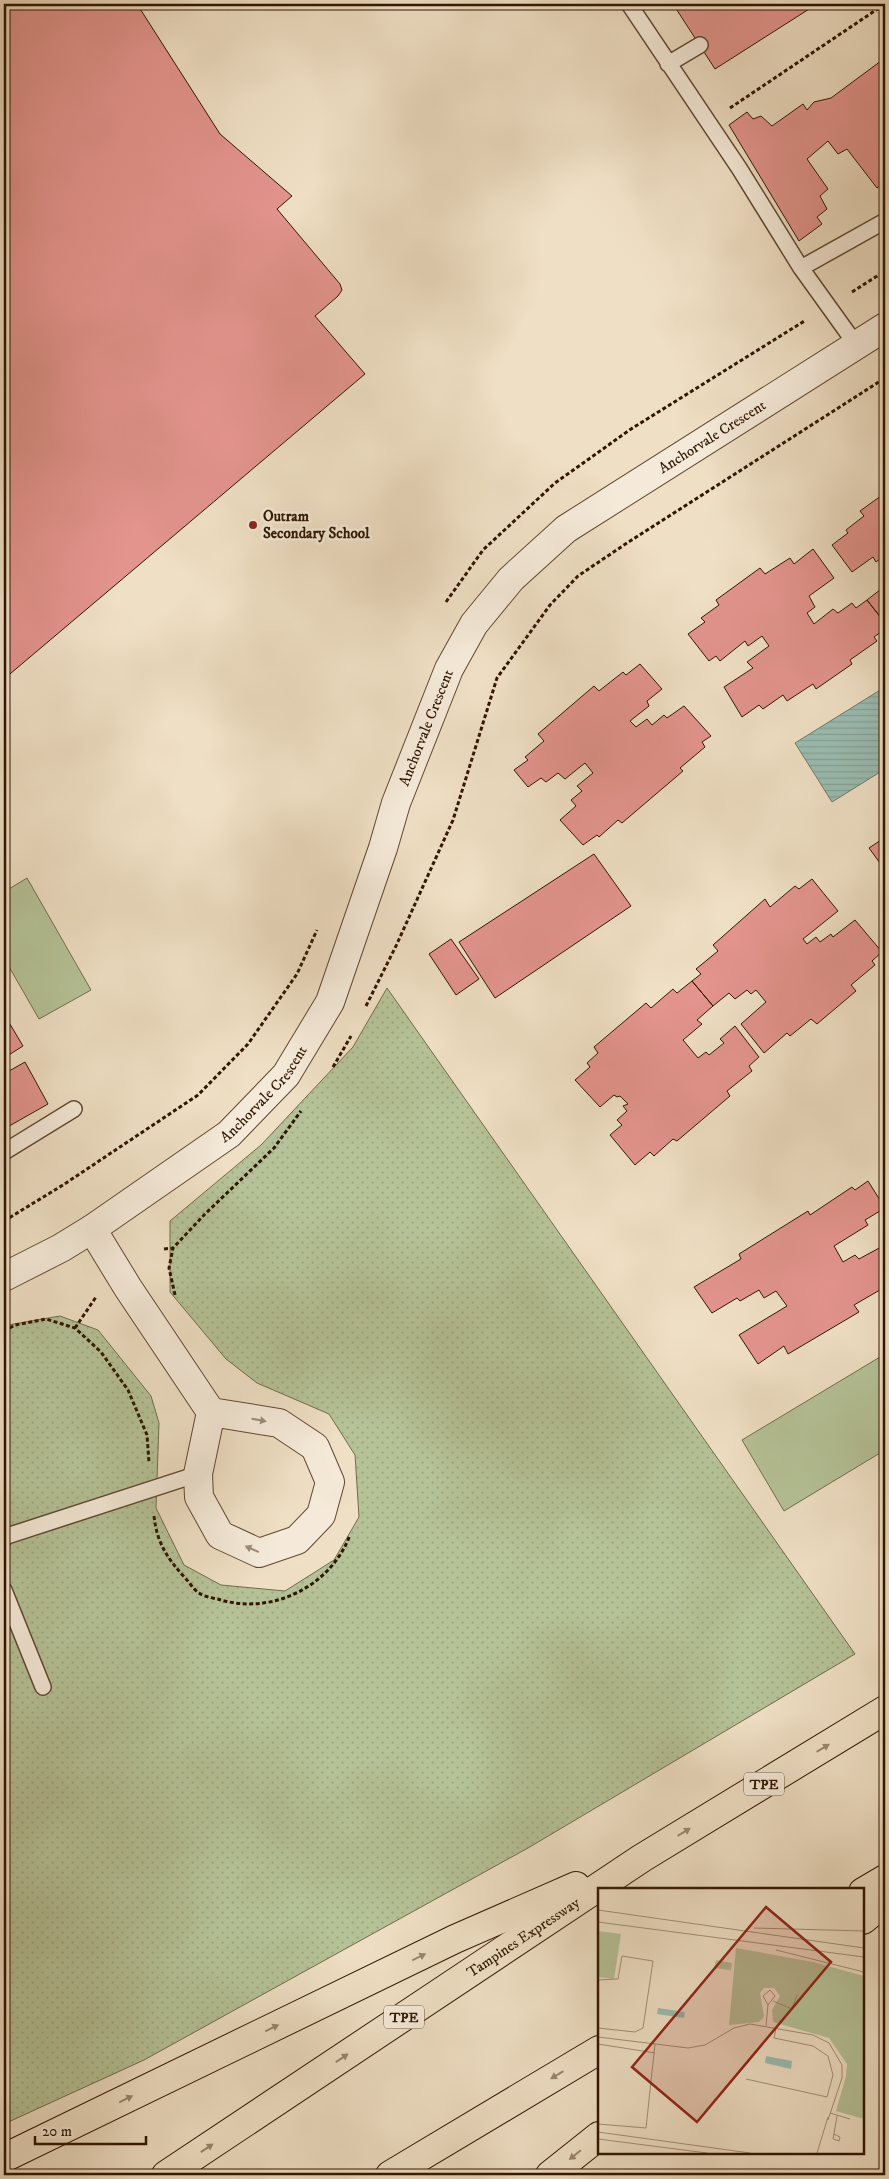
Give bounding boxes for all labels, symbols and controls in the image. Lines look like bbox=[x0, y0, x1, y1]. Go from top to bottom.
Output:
street label: Anchorvale Crescent bbox=[655, 396, 770, 478]
place label: Outram Secondary School bbox=[263, 507, 370, 543]
marker: Outram Secondary School bbox=[247, 519, 259, 531]
street label: Anchorvale Crescent bbox=[395, 667, 458, 789]
street label: Anchorvale Crescent bbox=[217, 1042, 312, 1147]
one-way arrow bbox=[251, 1416, 267, 1424]
one-way arrow bbox=[245, 1545, 259, 1553]
one-way arrow bbox=[816, 1744, 829, 1753]
road number: TPE bbox=[744, 1772, 784, 1796]
one-way arrow bbox=[677, 1828, 690, 1837]
inset map bbox=[598, 1888, 864, 2154]
street label: Tampines Expressway bbox=[463, 1893, 584, 1982]
one-way arrow bbox=[411, 1953, 426, 1961]
road number: TPE bbox=[384, 2005, 424, 2028]
one-way arrow bbox=[265, 2024, 280, 2032]
one-way arrow bbox=[335, 2053, 348, 2063]
one-way arrow bbox=[551, 2071, 564, 2080]
one-way arrow bbox=[119, 2095, 133, 2103]
scale bar bbox=[35, 2114, 146, 2146]
text: 20 m bbox=[42, 2122, 72, 2141]
one-way arrow bbox=[200, 2143, 213, 2153]
one-way arrow bbox=[569, 2150, 582, 2161]

